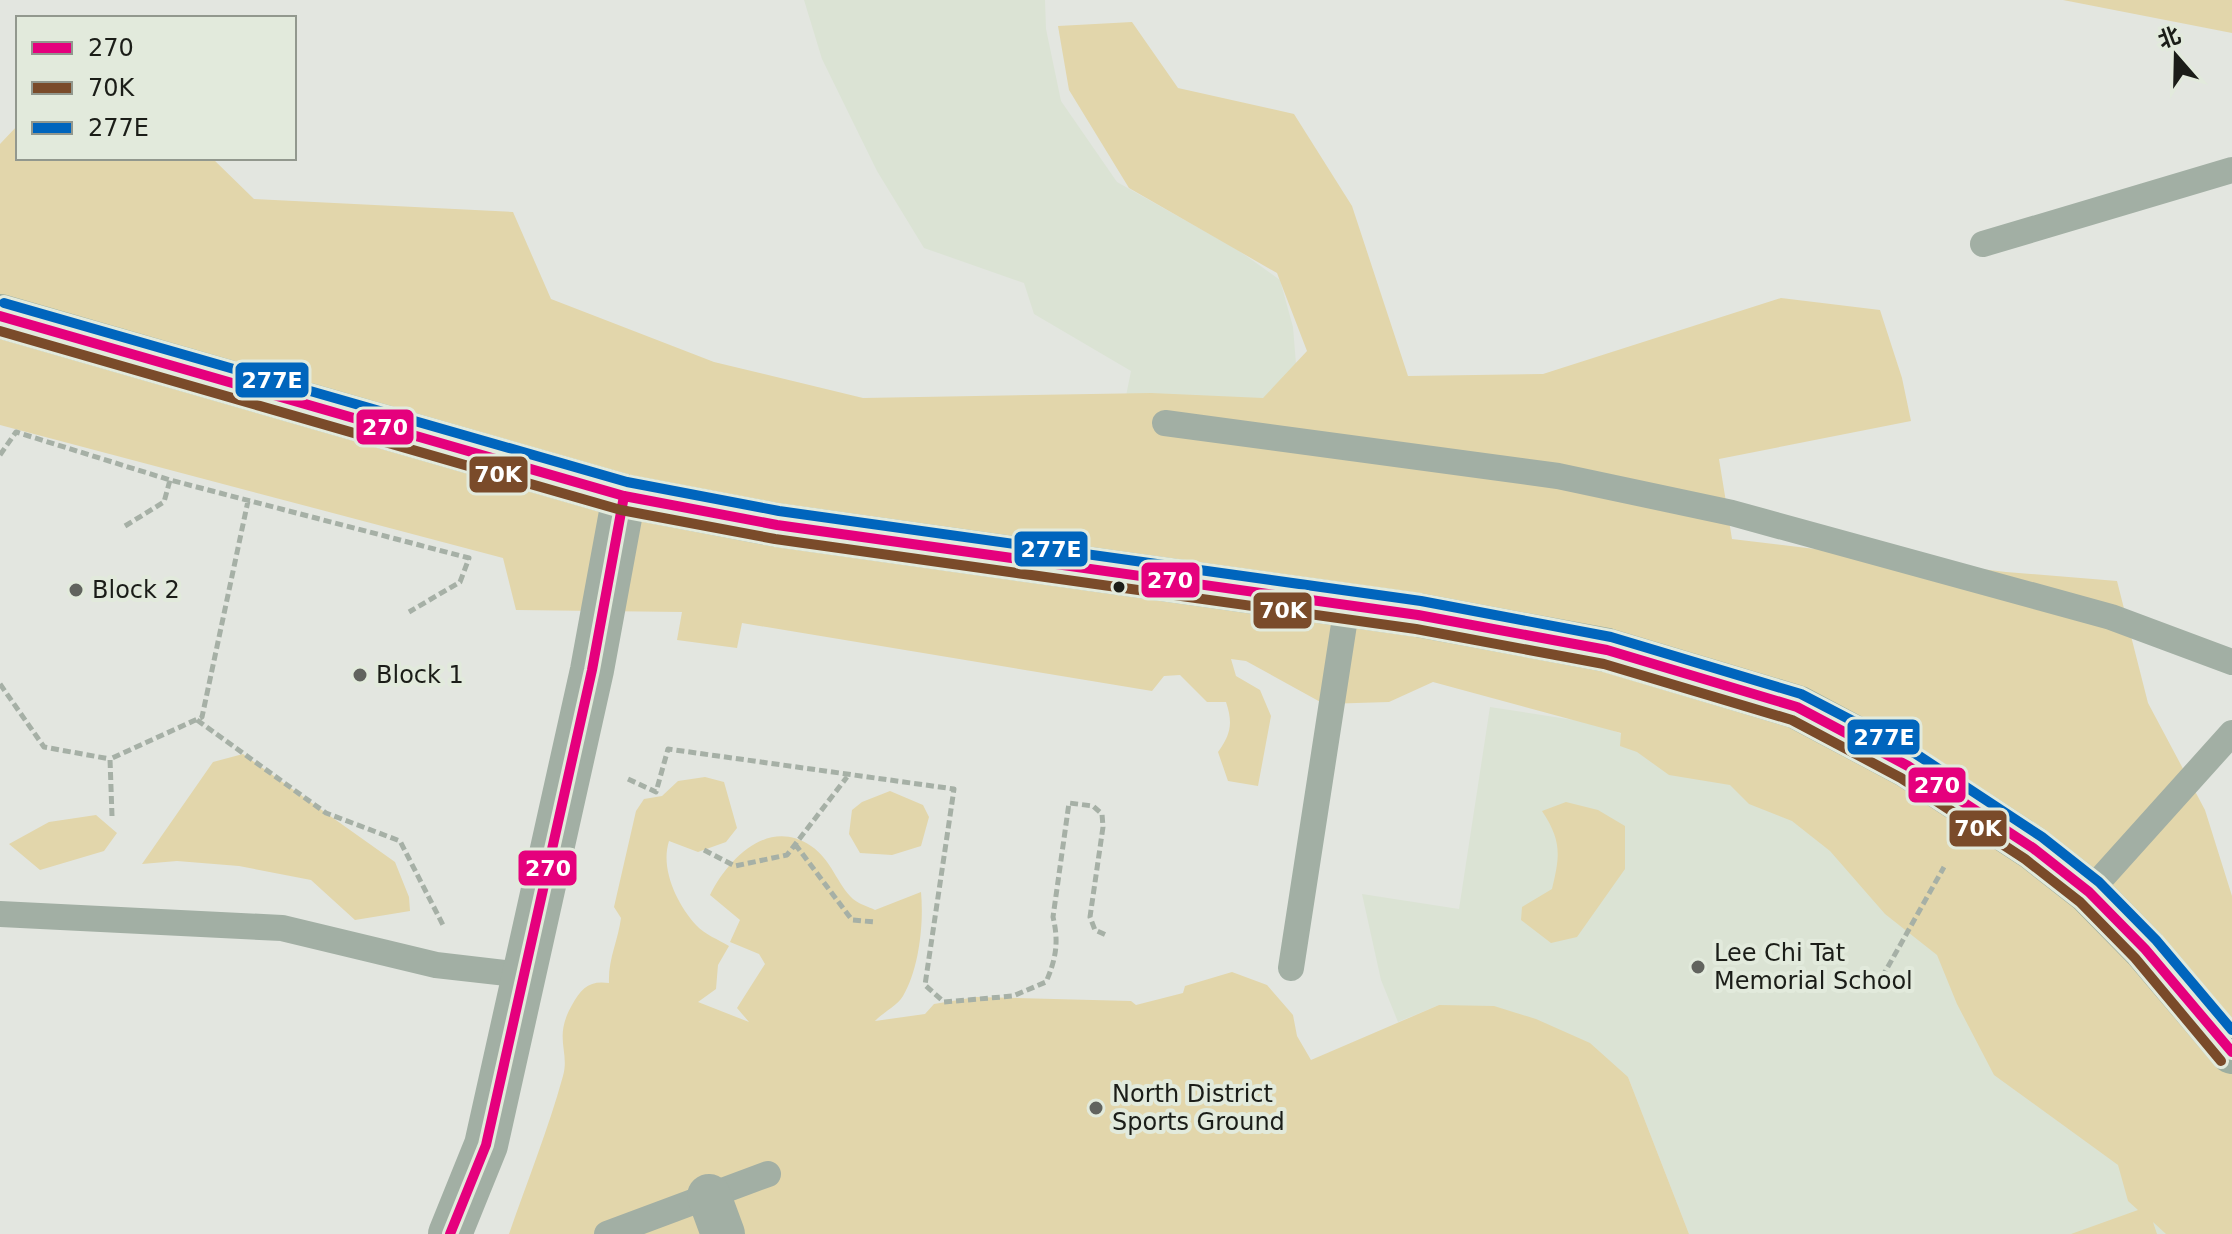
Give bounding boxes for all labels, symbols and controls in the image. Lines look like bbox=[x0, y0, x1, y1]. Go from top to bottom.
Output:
legend bbox=[16, 16, 296, 160]
north arrow bbox=[2136, 16, 2216, 96]
text: 北 bbox=[2155, 22, 2184, 53]
text: 270 bbox=[88, 34, 134, 62]
text: 70K bbox=[88, 74, 136, 102]
text: 277E bbox=[88, 114, 149, 142]
line badge: 277E bbox=[234, 361, 310, 399]
text: 277E bbox=[242, 368, 302, 393]
line badge: 270 bbox=[355, 408, 415, 446]
text: 270 bbox=[362, 415, 408, 440]
line badge: 70K bbox=[468, 455, 529, 494]
text: 70K bbox=[474, 462, 523, 487]
line badge: 277E bbox=[1013, 530, 1089, 568]
text: 277E bbox=[1021, 537, 1081, 562]
line badge: 270 bbox=[1140, 561, 1201, 599]
text: 270 bbox=[1147, 568, 1193, 593]
place label: Block 2 bbox=[92, 576, 180, 604]
unlabelled marker bbox=[1111, 579, 1127, 595]
marker: Block 2 bbox=[67, 581, 85, 599]
line badge: 70K bbox=[1252, 591, 1313, 630]
text: 70K bbox=[1259, 598, 1308, 623]
place label: Block 1 bbox=[376, 661, 464, 689]
marker: Block 1 bbox=[351, 666, 369, 684]
line badge: 277E bbox=[1846, 718, 1921, 756]
text: 277E bbox=[1854, 725, 1914, 750]
line badge: 270 bbox=[1907, 766, 1967, 804]
text: 270 bbox=[1914, 773, 1960, 798]
line badge: 70K bbox=[1948, 809, 2008, 848]
text: 70K bbox=[1954, 816, 2003, 841]
line badge: 270 bbox=[517, 849, 578, 887]
text: 270 bbox=[525, 856, 571, 881]
place label: Lee Chi Tat Memorial School bbox=[1714, 939, 1913, 995]
marker: Lee Chi Tat Memorial School bbox=[1689, 958, 1707, 976]
place label: North District Sports Ground bbox=[1112, 1080, 1285, 1136]
marker: North District Sports Ground bbox=[1087, 1099, 1105, 1117]

